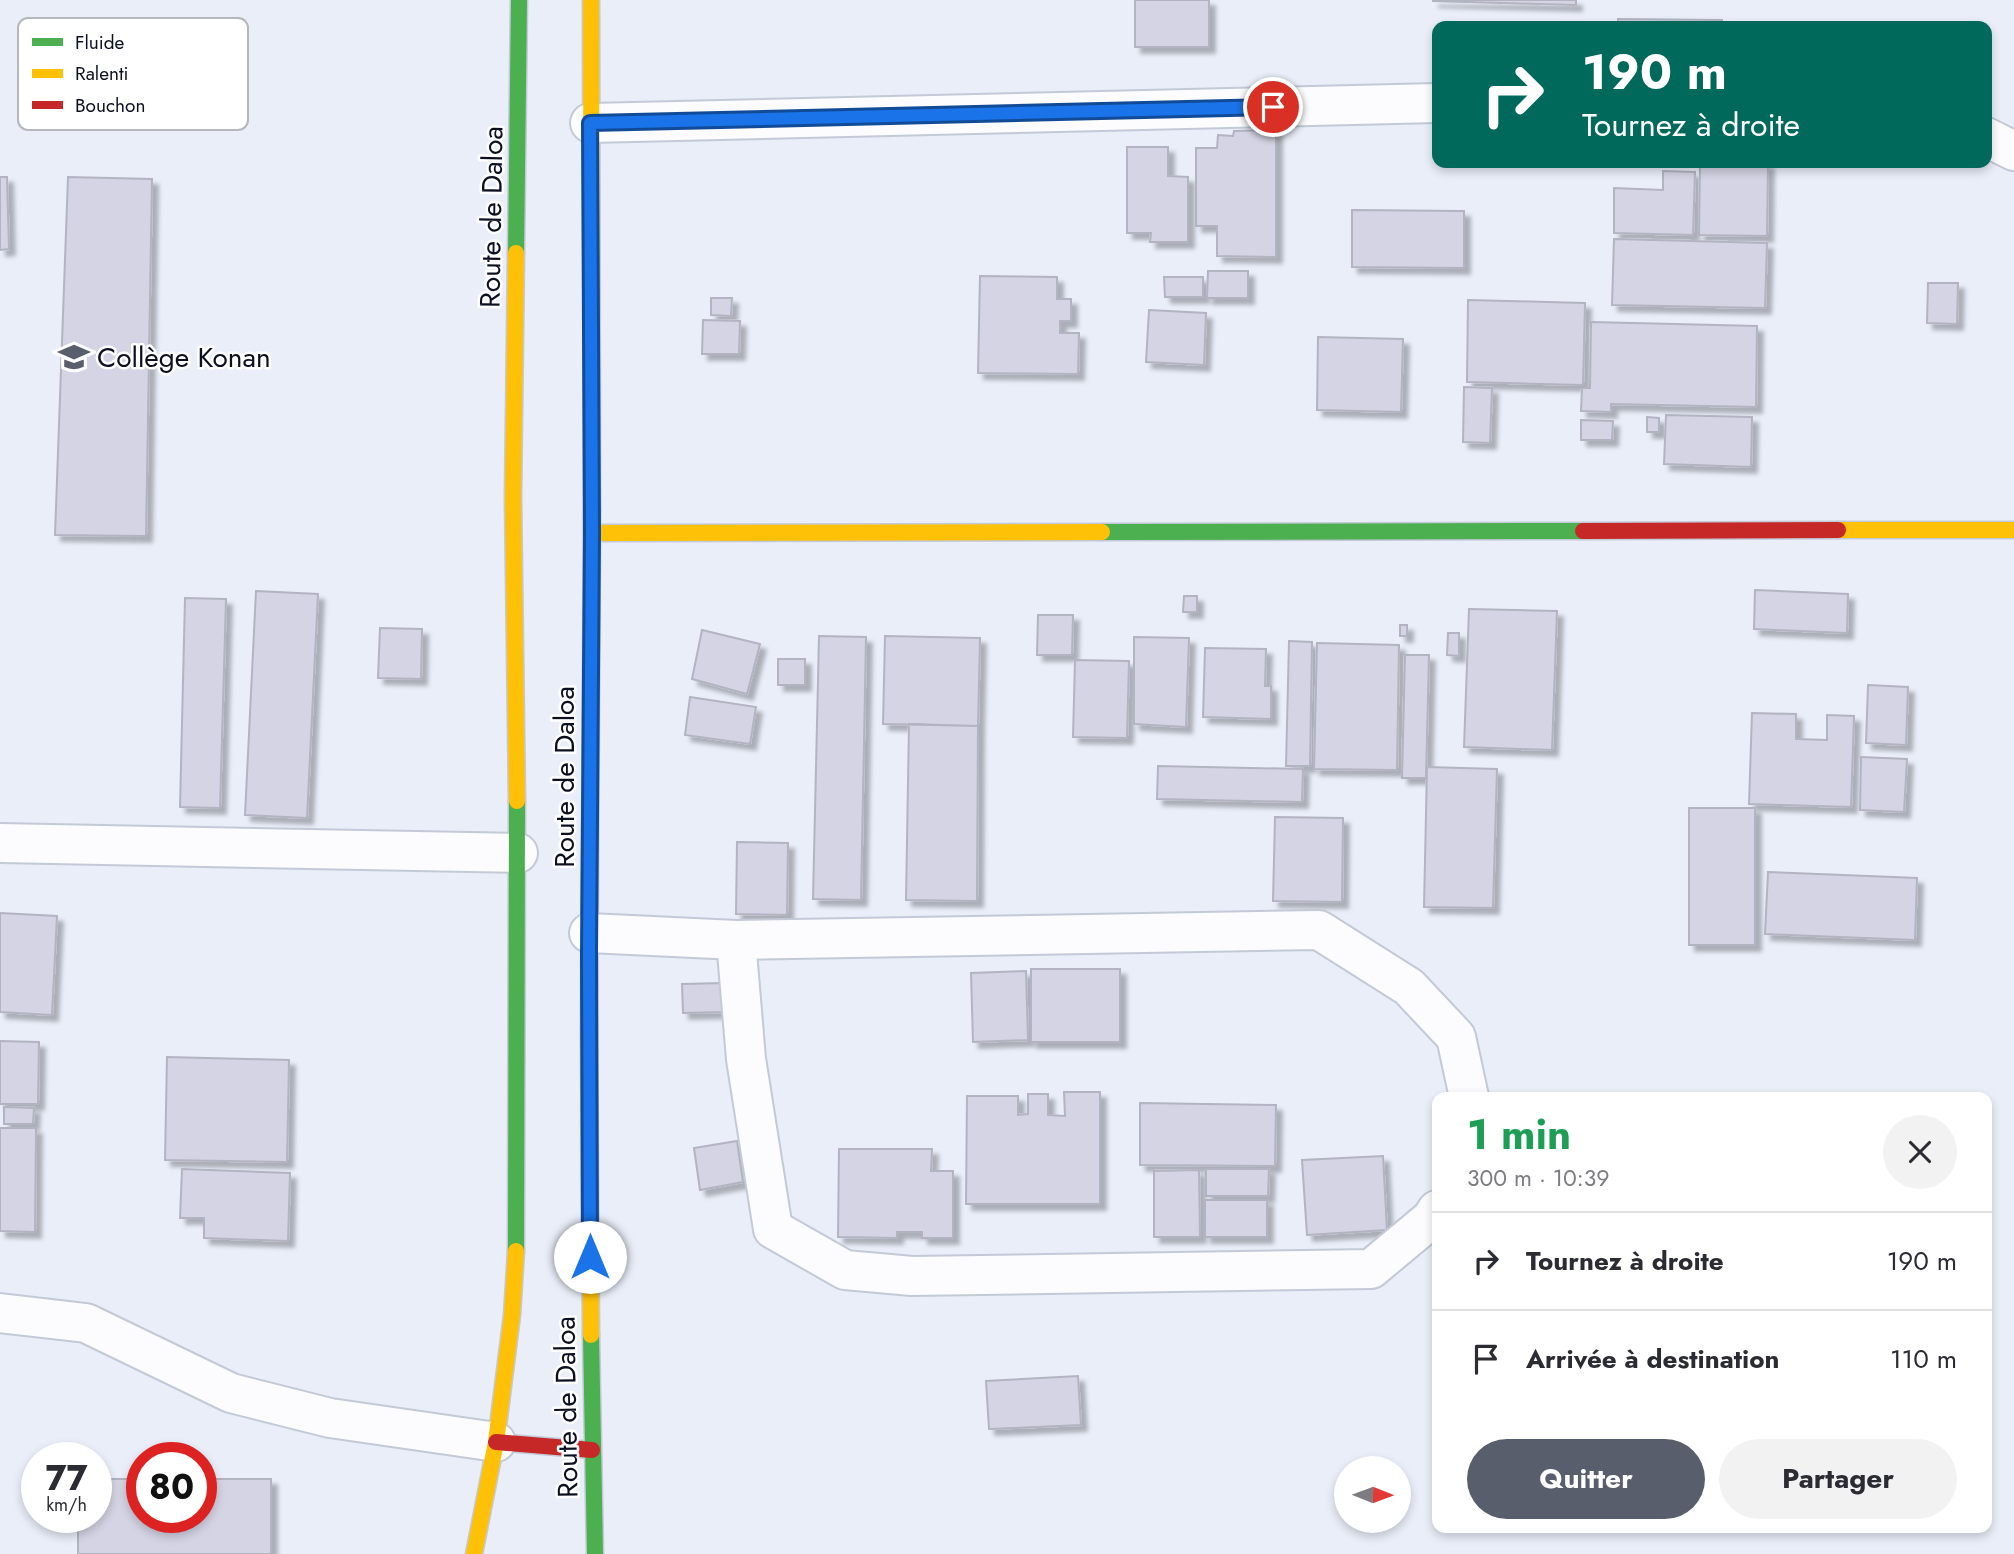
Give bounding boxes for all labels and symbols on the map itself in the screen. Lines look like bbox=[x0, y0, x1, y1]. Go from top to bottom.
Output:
legend bbox=[18, 18, 248, 130]
text: Fluide bbox=[75, 29, 125, 56]
text: Ralenti bbox=[75, 60, 128, 87]
pin bbox=[1243, 77, 1303, 137]
text: Bouchon bbox=[75, 92, 145, 119]
street label: Route de Daloa bbox=[469, 126, 514, 308]
place label: Collège Konan bbox=[97, 337, 271, 378]
school or university icon: Collège Konan bbox=[57, 340, 91, 374]
street label: Route de Daloa bbox=[544, 686, 585, 868]
position arrow bbox=[553, 1220, 627, 1294]
street label: Route de Daloa bbox=[544, 1316, 589, 1498]
speed limit sign: 80 bbox=[126, 1442, 217, 1533]
north arrow bbox=[1334, 1456, 1410, 1533]

